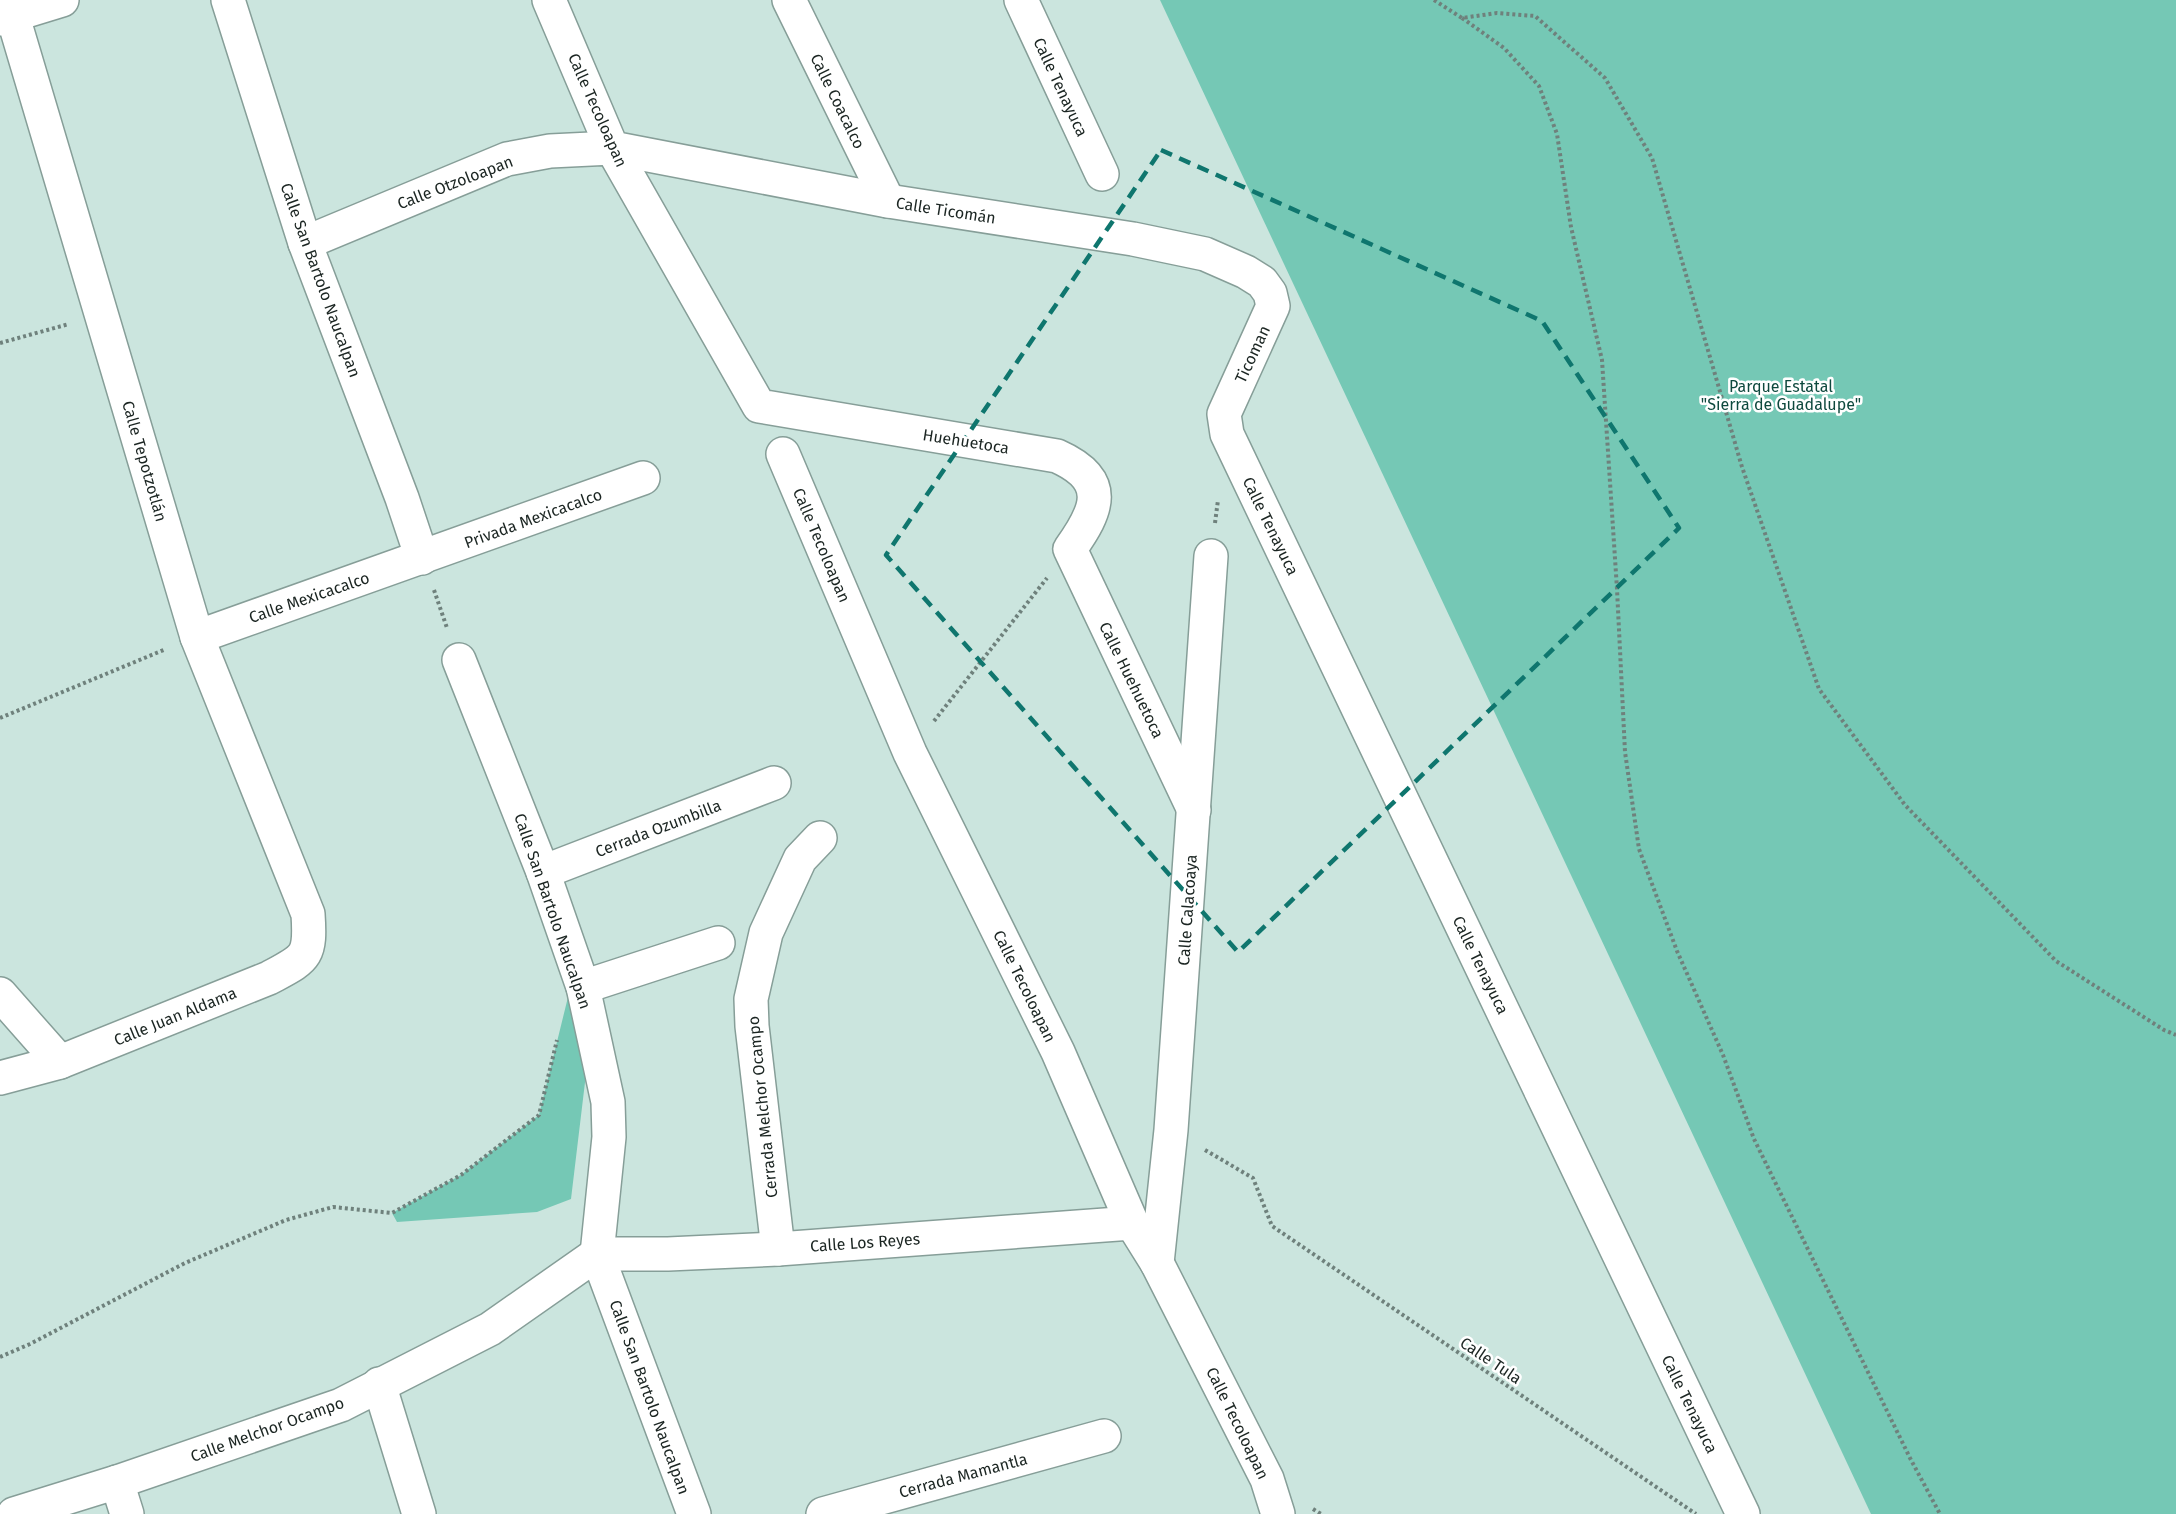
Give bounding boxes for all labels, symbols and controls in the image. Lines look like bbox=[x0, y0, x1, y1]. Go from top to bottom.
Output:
street label: Calle Tenayuca bbox=[1029, 35, 1092, 140]
street label: Calle Tecoloapan bbox=[564, 50, 631, 170]
street label: Calle Coacalco bbox=[806, 51, 869, 152]
street label: Calle Otzoloapan bbox=[395, 152, 516, 213]
street label: Calle San Bartolo Naucalpan bbox=[276, 180, 365, 380]
street label: Calle Ticomán bbox=[895, 193, 997, 228]
street label: Ticoman bbox=[1231, 322, 1274, 386]
park label: Parque Estatal "Sierra de Guadalupe" bbox=[1701, 377, 1861, 414]
street label: Calle Tepotzotlán bbox=[118, 399, 171, 524]
street label: Huehuetoca bbox=[921, 425, 1011, 458]
street label: Calle Tenayuca bbox=[1239, 474, 1303, 578]
street label: Privada Mexicacalco bbox=[462, 485, 605, 552]
street label: Calle Tecoloapan bbox=[789, 485, 854, 605]
street label: Calle Mexicacalco bbox=[246, 568, 372, 627]
street label: Calle Huehuetoca bbox=[1095, 619, 1168, 741]
street label: Cerrada Ozumbilla bbox=[593, 796, 724, 861]
street label: Calle San Bartolo Naucalpan bbox=[510, 811, 595, 1011]
street label: Calle Calacoaya bbox=[1174, 854, 1201, 966]
street label: Calle Tenayuca bbox=[1449, 913, 1513, 1017]
street label: Calle Tecoloapan bbox=[989, 927, 1060, 1045]
street label: Calle Juan Aldama bbox=[111, 983, 239, 1050]
street label: Cerrada Melchor Ocampo bbox=[743, 1015, 781, 1199]
street label: Calle Los Reyes bbox=[809, 1229, 921, 1256]
street label: Calle San Bartolo Naucalpan bbox=[605, 1297, 694, 1497]
street label: Calle Tula bbox=[1456, 1333, 1525, 1388]
street label: Calle Tenayuca bbox=[1658, 1352, 1722, 1456]
street label: Calle Tecoloapan bbox=[1202, 1364, 1273, 1482]
street label: Calle Melchor Ocampo bbox=[188, 1393, 347, 1466]
street label: Cerrada Mamantla bbox=[897, 1449, 1029, 1502]

